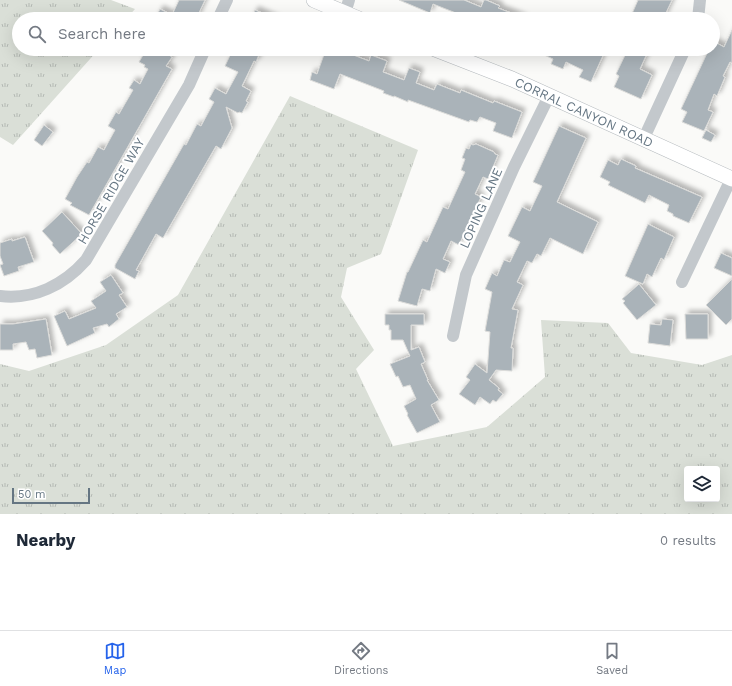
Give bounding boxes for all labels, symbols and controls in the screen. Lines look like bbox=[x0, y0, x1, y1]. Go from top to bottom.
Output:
search box bbox=[12, 12, 720, 56]
icon: search bbox=[26, 23, 48, 45]
text: Search here bbox=[58, 25, 146, 43]
street label: CORRAL CANYON ROAD bbox=[513, 74, 656, 150]
street label: HORSE RIDGE WAY bbox=[75, 135, 148, 247]
street label: LOPING LANE bbox=[457, 165, 505, 251]
map controls bbox=[684, 466, 720, 502]
button: layers bbox=[684, 466, 720, 502]
scale bar bbox=[12, 486, 90, 505]
text: 50 m bbox=[18, 488, 45, 501]
text: Nearby bbox=[16, 530, 75, 550]
text: 0 results bbox=[660, 533, 716, 548]
tab: Map bbox=[104, 640, 126, 677]
tab: Directions bbox=[334, 640, 388, 677]
tab: Saved bbox=[596, 640, 628, 677]

